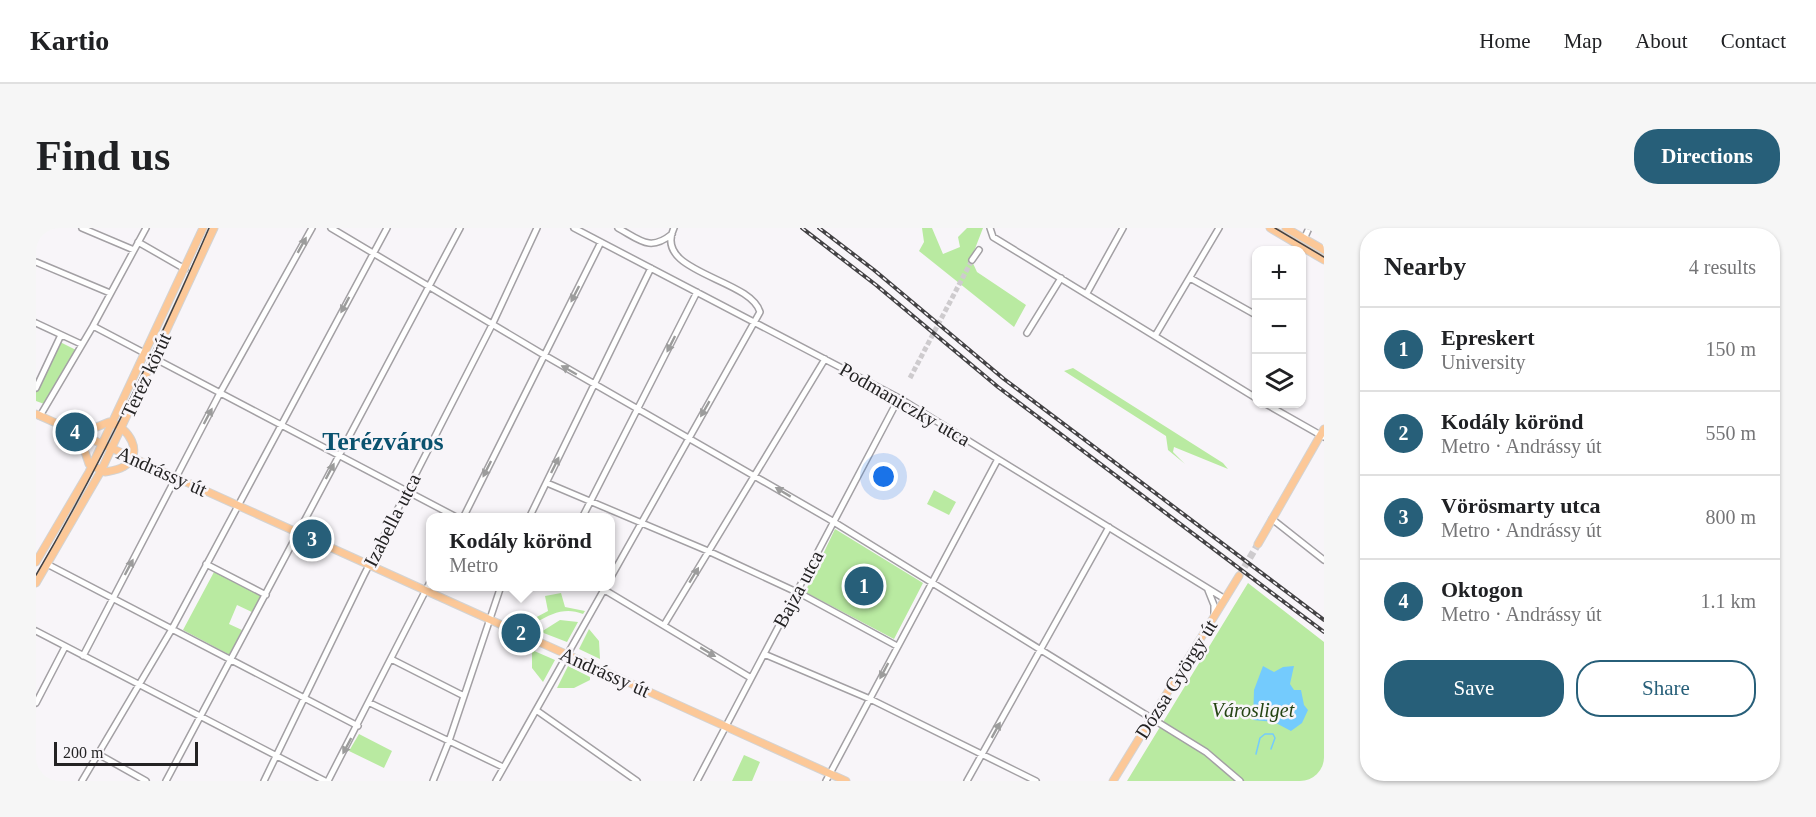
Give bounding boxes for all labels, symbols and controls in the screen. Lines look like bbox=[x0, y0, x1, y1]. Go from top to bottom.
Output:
text: Kartio bbox=[30, 25, 109, 56]
text: Home bbox=[1479, 29, 1531, 53]
text: Map bbox=[1564, 29, 1602, 53]
text: About bbox=[1635, 29, 1688, 53]
text: Contact bbox=[1721, 29, 1786, 53]
button: Directions bbox=[1634, 129, 1780, 184]
text: Find us bbox=[36, 133, 170, 179]
one-way arrow bbox=[297, 236, 307, 253]
map controls bbox=[1252, 246, 1306, 408]
button: + bbox=[1252, 246, 1306, 300]
text: Nearby bbox=[1384, 252, 1466, 281]
text: 4 results bbox=[1689, 256, 1756, 278]
one-way arrow bbox=[570, 286, 579, 303]
one-way arrow bbox=[340, 297, 350, 314]
button: − bbox=[1252, 300, 1306, 354]
text: Epreskert bbox=[1441, 325, 1535, 350]
street label: Teréz körút bbox=[117, 329, 175, 421]
one-way arrow bbox=[666, 336, 676, 353]
text: 1 bbox=[1399, 338, 1409, 360]
text: 150 m bbox=[1705, 338, 1756, 360]
text: University bbox=[1441, 351, 1525, 373]
button: layers bbox=[1252, 354, 1306, 408]
street label: Podmaniczky utca bbox=[835, 358, 974, 451]
one-way arrow bbox=[560, 365, 577, 375]
one-way arrow bbox=[700, 401, 710, 418]
one-way arrow bbox=[203, 407, 213, 424]
text: Kodály körönd bbox=[1441, 409, 1583, 434]
pin: 4 bbox=[56, 410, 94, 454]
text: 2 bbox=[1399, 422, 1409, 444]
text: 550 m bbox=[1705, 422, 1756, 444]
district label: Terézváros bbox=[322, 427, 444, 456]
text: Metro · Andrássy út bbox=[1441, 435, 1602, 457]
street label: Andrássy út bbox=[113, 441, 211, 502]
one-way arrow bbox=[551, 457, 560, 474]
one-way arrow bbox=[482, 460, 492, 477]
one-way arrow bbox=[325, 462, 335, 479]
your location bbox=[869, 462, 898, 491]
street label: Izabella utca bbox=[359, 470, 425, 570]
one-way arrow bbox=[774, 487, 791, 497]
text: Vörösmarty utca bbox=[1441, 493, 1600, 518]
text: 3 bbox=[1399, 506, 1409, 528]
text: 800 m bbox=[1705, 506, 1756, 528]
popup bbox=[426, 513, 615, 591]
pin: 3 bbox=[292, 516, 332, 562]
text: Metro · Andrássy út bbox=[1441, 519, 1602, 541]
text: Kodály körönd bbox=[449, 528, 592, 553]
street label: Bajza utca bbox=[769, 547, 828, 632]
text: Metro bbox=[449, 554, 498, 576]
one-way arrow bbox=[125, 558, 134, 575]
pin: 1 bbox=[844, 564, 884, 608]
one-way arrow bbox=[688, 567, 699, 583]
text: Oktogon bbox=[1441, 577, 1523, 602]
text: 4 bbox=[1399, 590, 1409, 612]
text: 1.1 km bbox=[1700, 590, 1756, 612]
text: Metro · Andrássy út bbox=[1441, 603, 1602, 625]
pin: 2 bbox=[502, 610, 540, 656]
street label: Dózsa György út bbox=[1131, 615, 1223, 743]
street label: Andrássy út bbox=[556, 642, 654, 703]
one-way arrow bbox=[700, 647, 717, 657]
button: Save bbox=[1384, 660, 1564, 717]
button: Share bbox=[1576, 660, 1756, 717]
one-way arrow bbox=[879, 663, 889, 680]
park label: Városliget bbox=[1212, 699, 1295, 722]
one-way arrow bbox=[991, 721, 1001, 738]
one-way arrow bbox=[342, 738, 352, 755]
scale bar bbox=[54, 739, 198, 766]
text: 200 m bbox=[63, 744, 103, 761]

